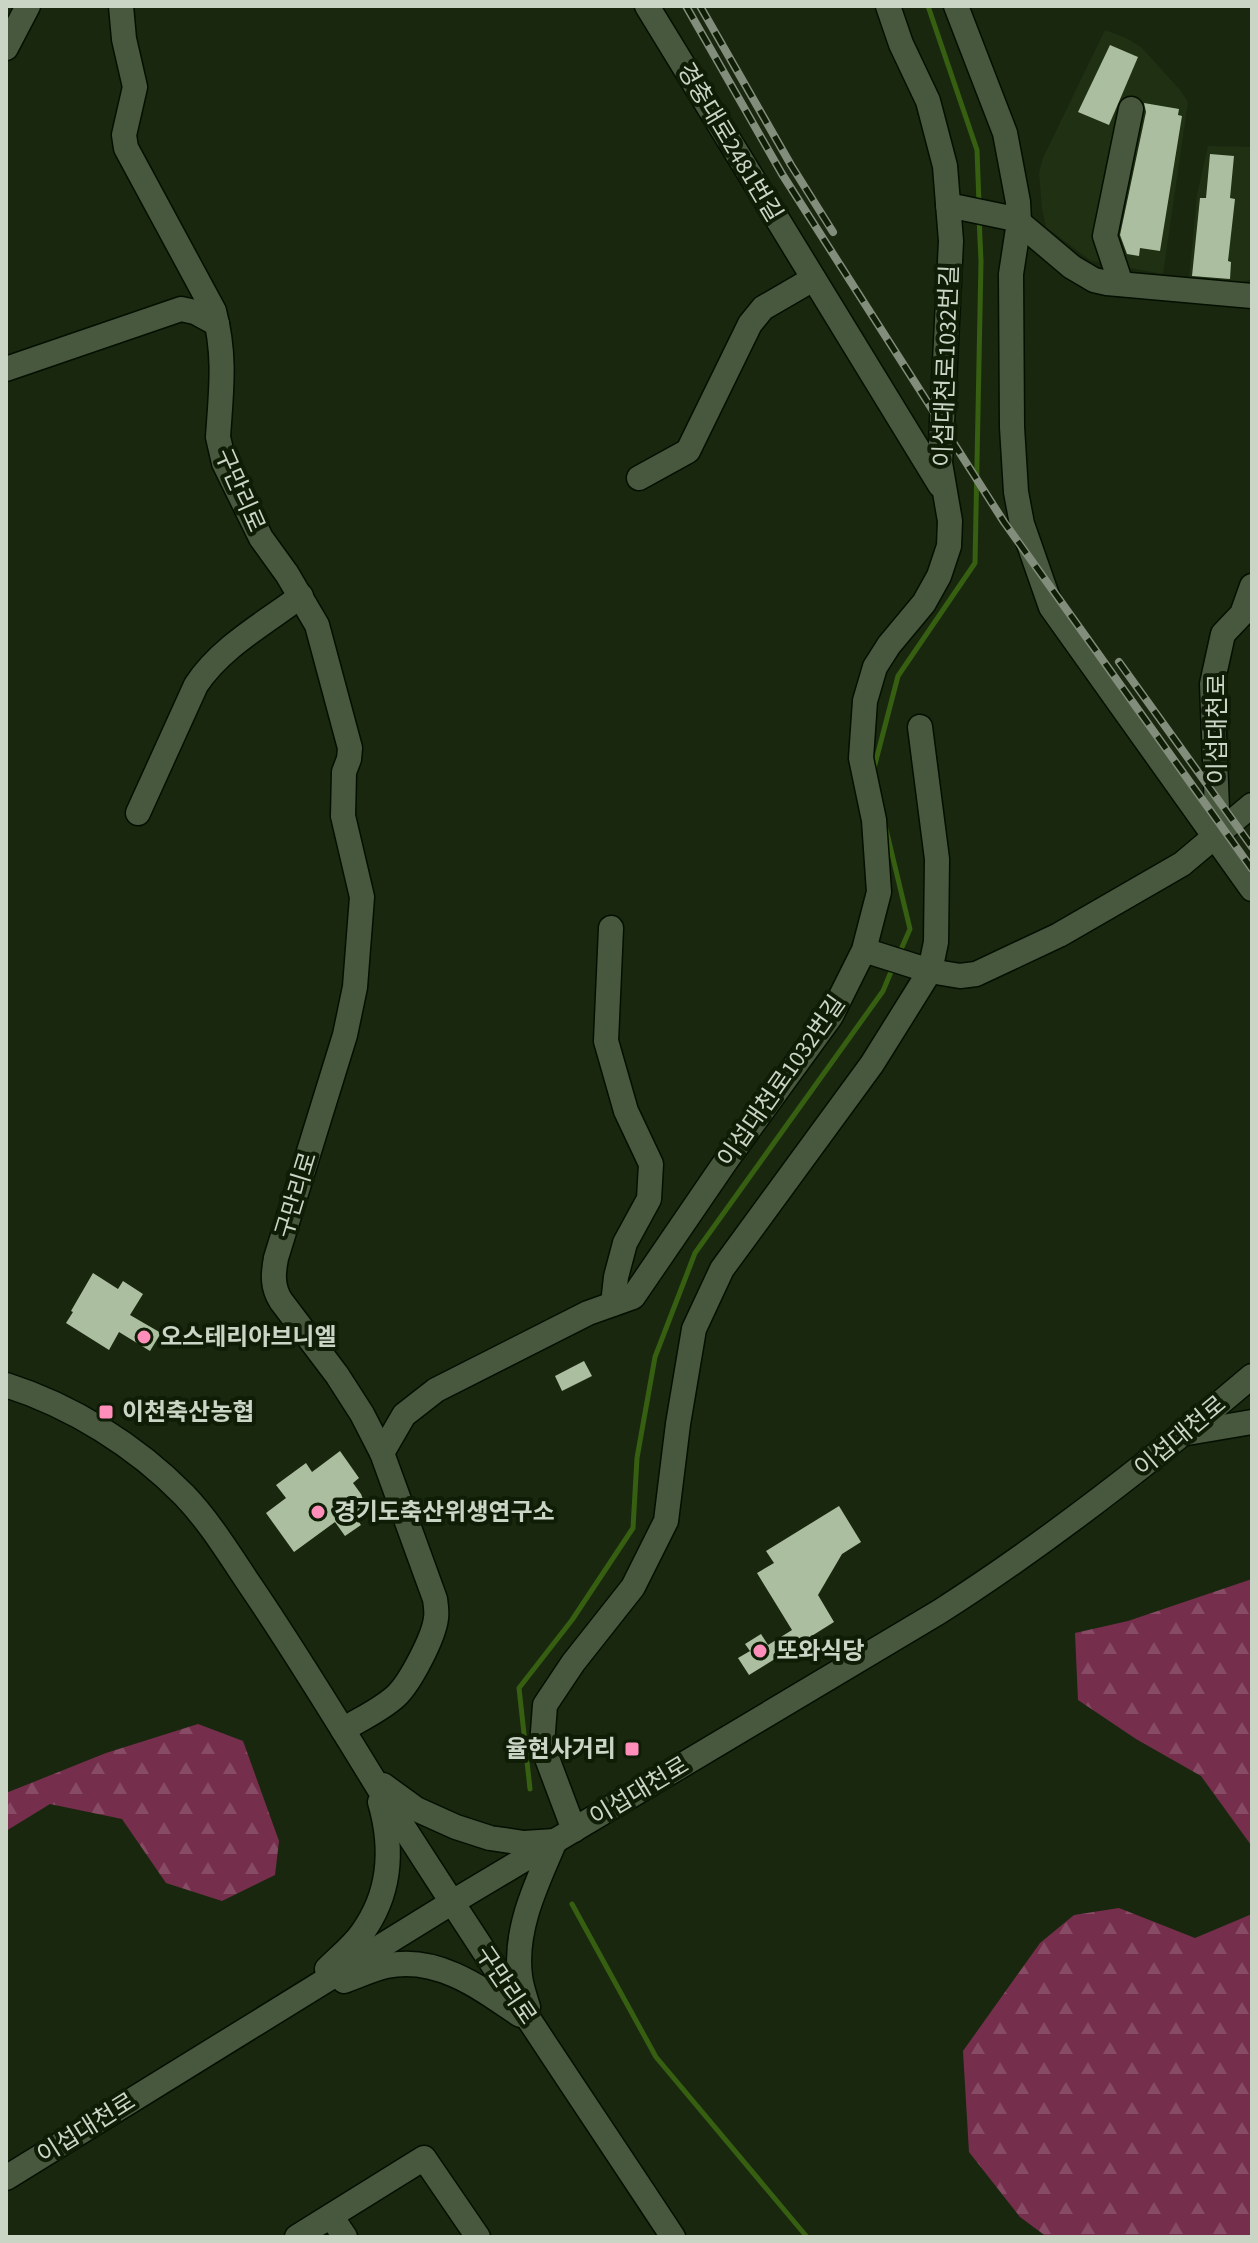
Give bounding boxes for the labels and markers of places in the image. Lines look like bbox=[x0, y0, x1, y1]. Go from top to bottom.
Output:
place label: 오스테리아브니엘 bbox=[160, 1320, 337, 1355]
marker: 오스테리아브니엘 bbox=[135, 1328, 153, 1346]
place label: 이천축산농협 bbox=[122, 1395, 254, 1430]
marker: 이천축산농협 bbox=[97, 1403, 115, 1421]
place label: 경기도축산위생연구소 bbox=[334, 1495, 555, 1530]
marker: 경기도축산위생연구소 bbox=[309, 1503, 327, 1521]
place label: 또와식당 bbox=[776, 1634, 864, 1669]
marker: 또와식당 bbox=[751, 1642, 769, 1660]
place label: 율현사거리 bbox=[506, 1732, 616, 1767]
marker: 율현사거리 bbox=[623, 1740, 641, 1758]

